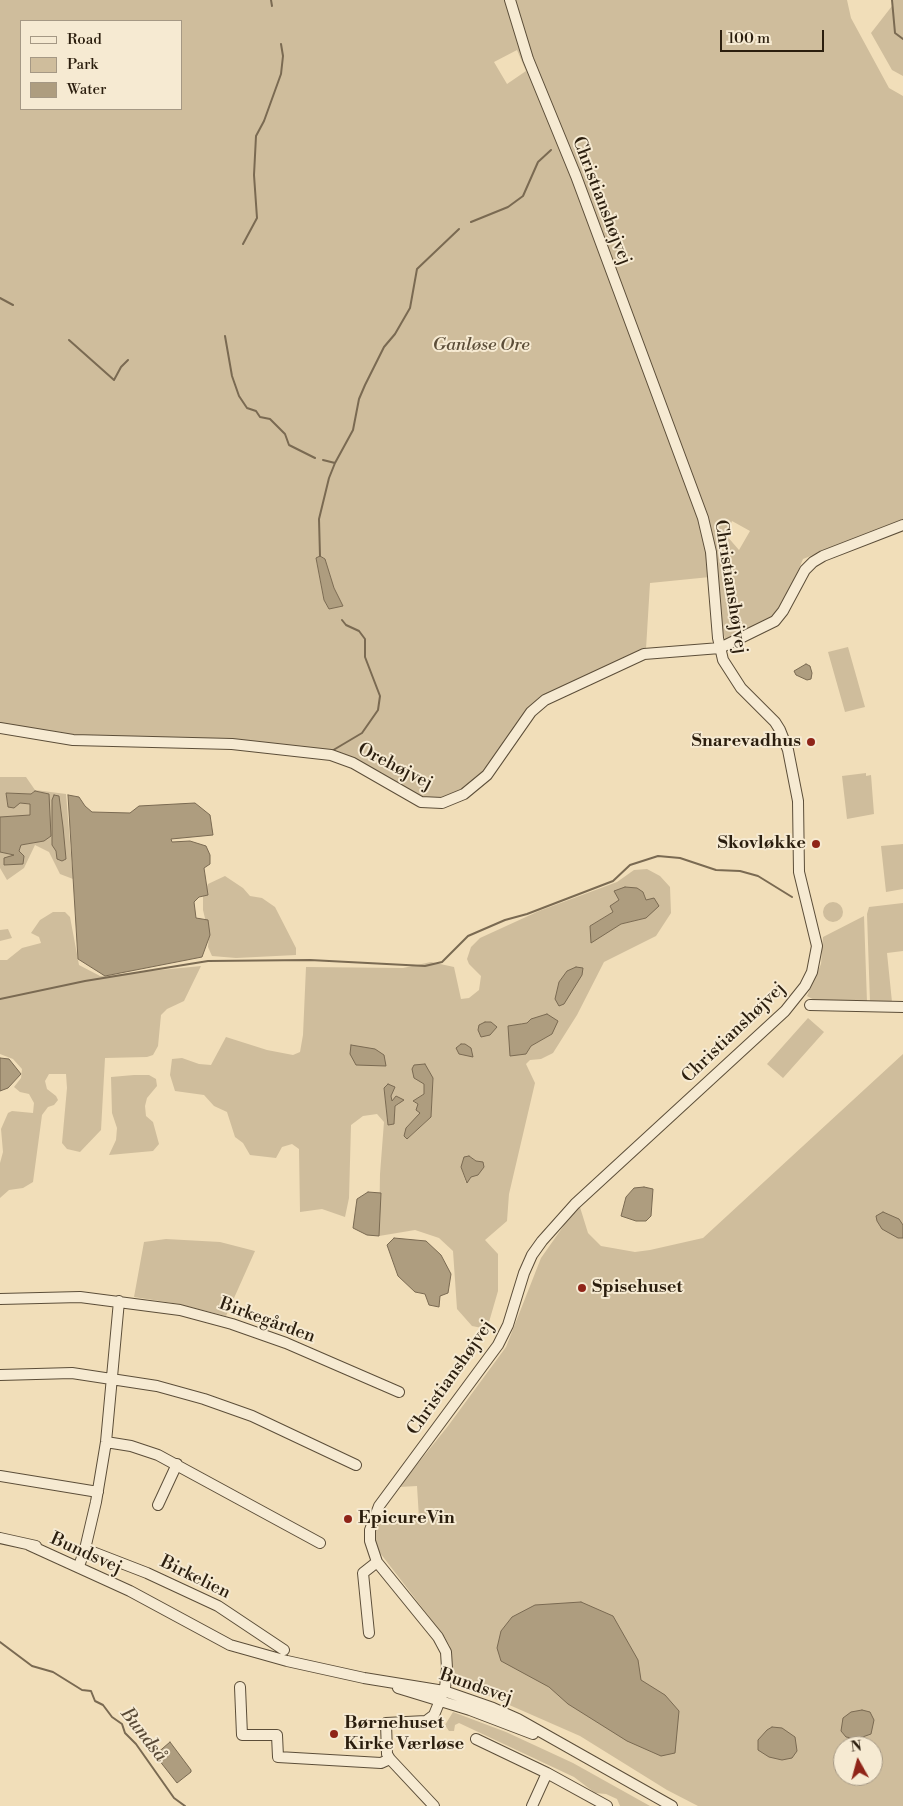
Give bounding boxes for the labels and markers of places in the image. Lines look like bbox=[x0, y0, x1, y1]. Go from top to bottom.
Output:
place label: Snarevadhus bbox=[691, 731, 801, 753]
marker: Snarevadhus bbox=[805, 736, 817, 748]
place label: Skovløkke bbox=[718, 833, 806, 855]
marker: Skovløkke bbox=[810, 838, 822, 850]
place label: Spisehuset bbox=[592, 1277, 683, 1299]
marker: Spisehuset bbox=[576, 1282, 588, 1294]
place label: EpicureVin bbox=[358, 1508, 455, 1530]
marker: EpicureVin bbox=[342, 1513, 354, 1525]
place label: Børnehuset Kirke Værløse bbox=[344, 1713, 464, 1756]
marker: Børnehuset Kirke Værløse bbox=[328, 1728, 340, 1740]

